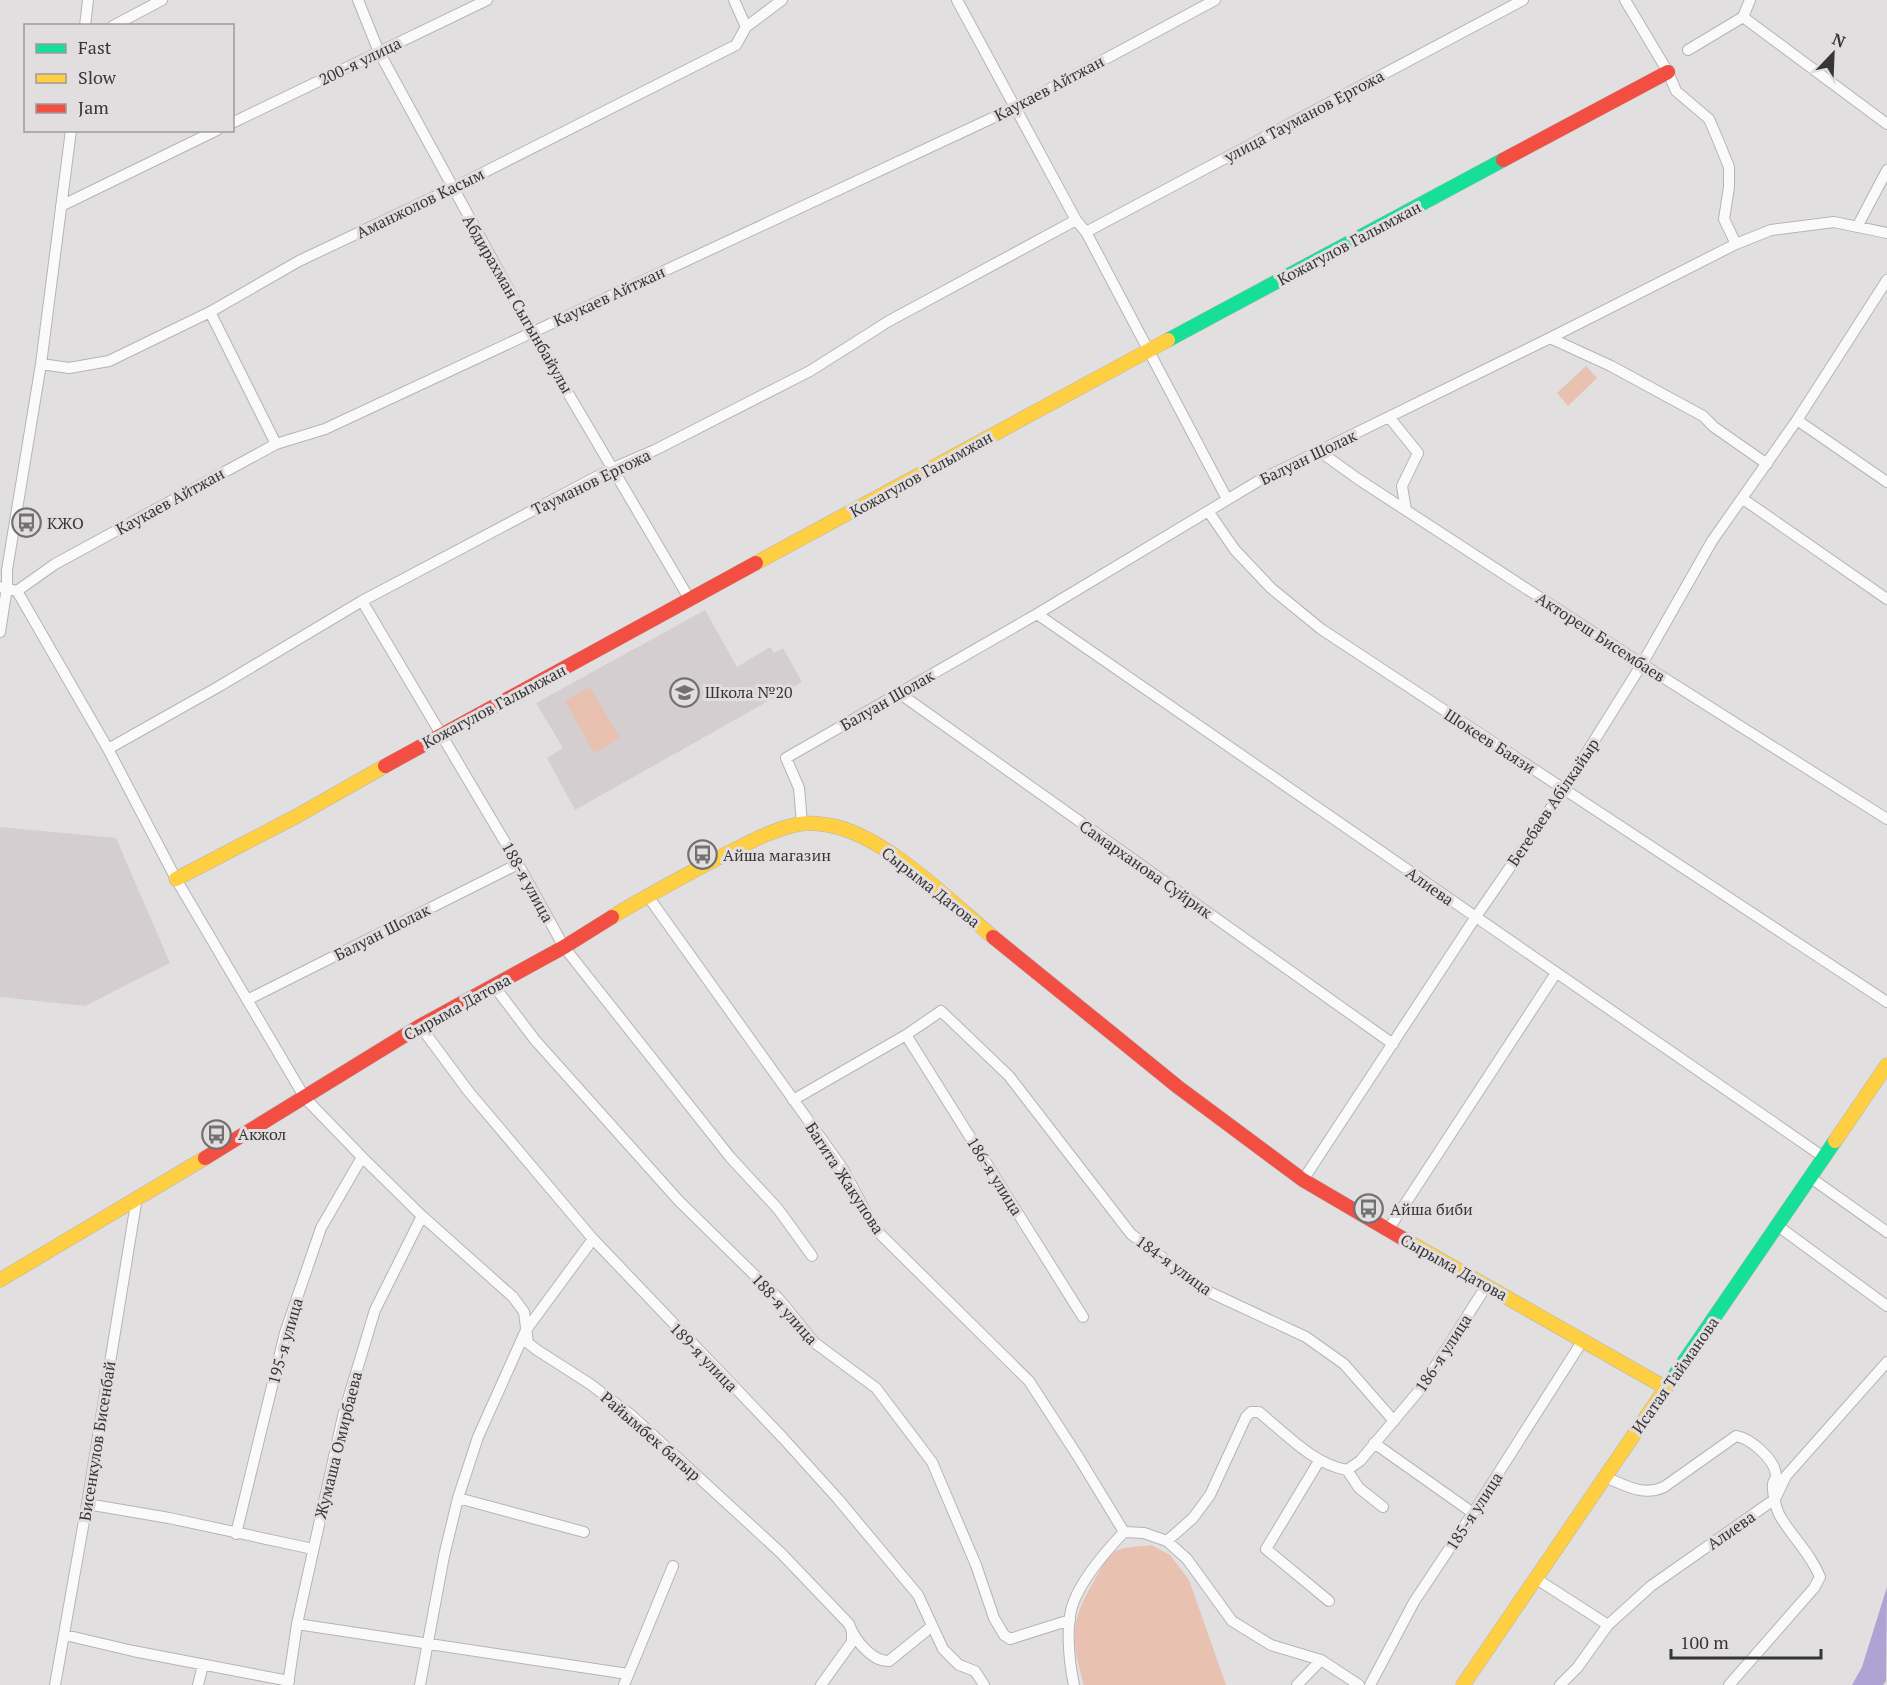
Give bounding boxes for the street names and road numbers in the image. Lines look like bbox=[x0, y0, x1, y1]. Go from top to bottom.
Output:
street label: 200-я улица bbox=[315, 32, 405, 90]
street label: Каукаев Айтжан bbox=[990, 50, 1108, 126]
street label: улица Тауманов Ергожа bbox=[1219, 65, 1388, 168]
street label: Аманжолов Касым bbox=[352, 162, 488, 244]
street label: Кожагулов Галымжан bbox=[1273, 196, 1425, 290]
street label: Абдирахман Сыгынбайулы bbox=[458, 211, 578, 397]
street label: Каукаев Айтжан bbox=[549, 260, 669, 332]
street label: Балуан Шолак bbox=[1256, 424, 1360, 490]
street label: Кожагулов Галымжан bbox=[846, 425, 997, 522]
street label: Тауманов Ергожа bbox=[528, 444, 654, 520]
street label: Каукаев Айтжан bbox=[112, 462, 228, 540]
street label: Актореш Бисембаев bbox=[1532, 587, 1670, 687]
street label: Кожагулов Галымжан bbox=[418, 659, 570, 753]
street label: Балуан Шолак bbox=[836, 664, 938, 736]
street label: Шокеев Баязи bbox=[1440, 703, 1540, 779]
street label: Бегебаев Абілкайыр bbox=[1502, 734, 1604, 870]
street label: Самарханова Суйрик bbox=[1075, 815, 1217, 923]
street label: 188-я улица bbox=[497, 838, 559, 926]
street label: Сырыма Датова bbox=[877, 842, 985, 932]
street label: Алиева bbox=[1402, 861, 1458, 911]
street label: Балуан Шолак bbox=[330, 898, 434, 966]
street label: Сырыма Датова bbox=[400, 968, 514, 1046]
street label: Багита Жакупова bbox=[801, 1118, 889, 1238]
street label: 186-я улица bbox=[962, 1132, 1028, 1220]
street label: Сырыма Датова bbox=[1397, 1228, 1511, 1306]
street label: 184-я улица bbox=[1132, 1230, 1216, 1300]
street label: 188-я улица bbox=[747, 1269, 823, 1349]
street label: 195-я улица bbox=[262, 1295, 308, 1387]
street label: 186-я улица bbox=[1410, 1310, 1476, 1396]
street label: Исатая Тайманова bbox=[1626, 1312, 1724, 1438]
street label: 189-я улица bbox=[665, 1317, 743, 1397]
street label: Бисенкулов Бисенбай bbox=[73, 1359, 121, 1523]
street label: Жумаша Омирбаева bbox=[309, 1369, 367, 1521]
street label: Райымбек батыр bbox=[596, 1386, 706, 1486]
street label: 185-я улица bbox=[1441, 1468, 1507, 1554]
street label: Алиева bbox=[1703, 1505, 1759, 1555]

